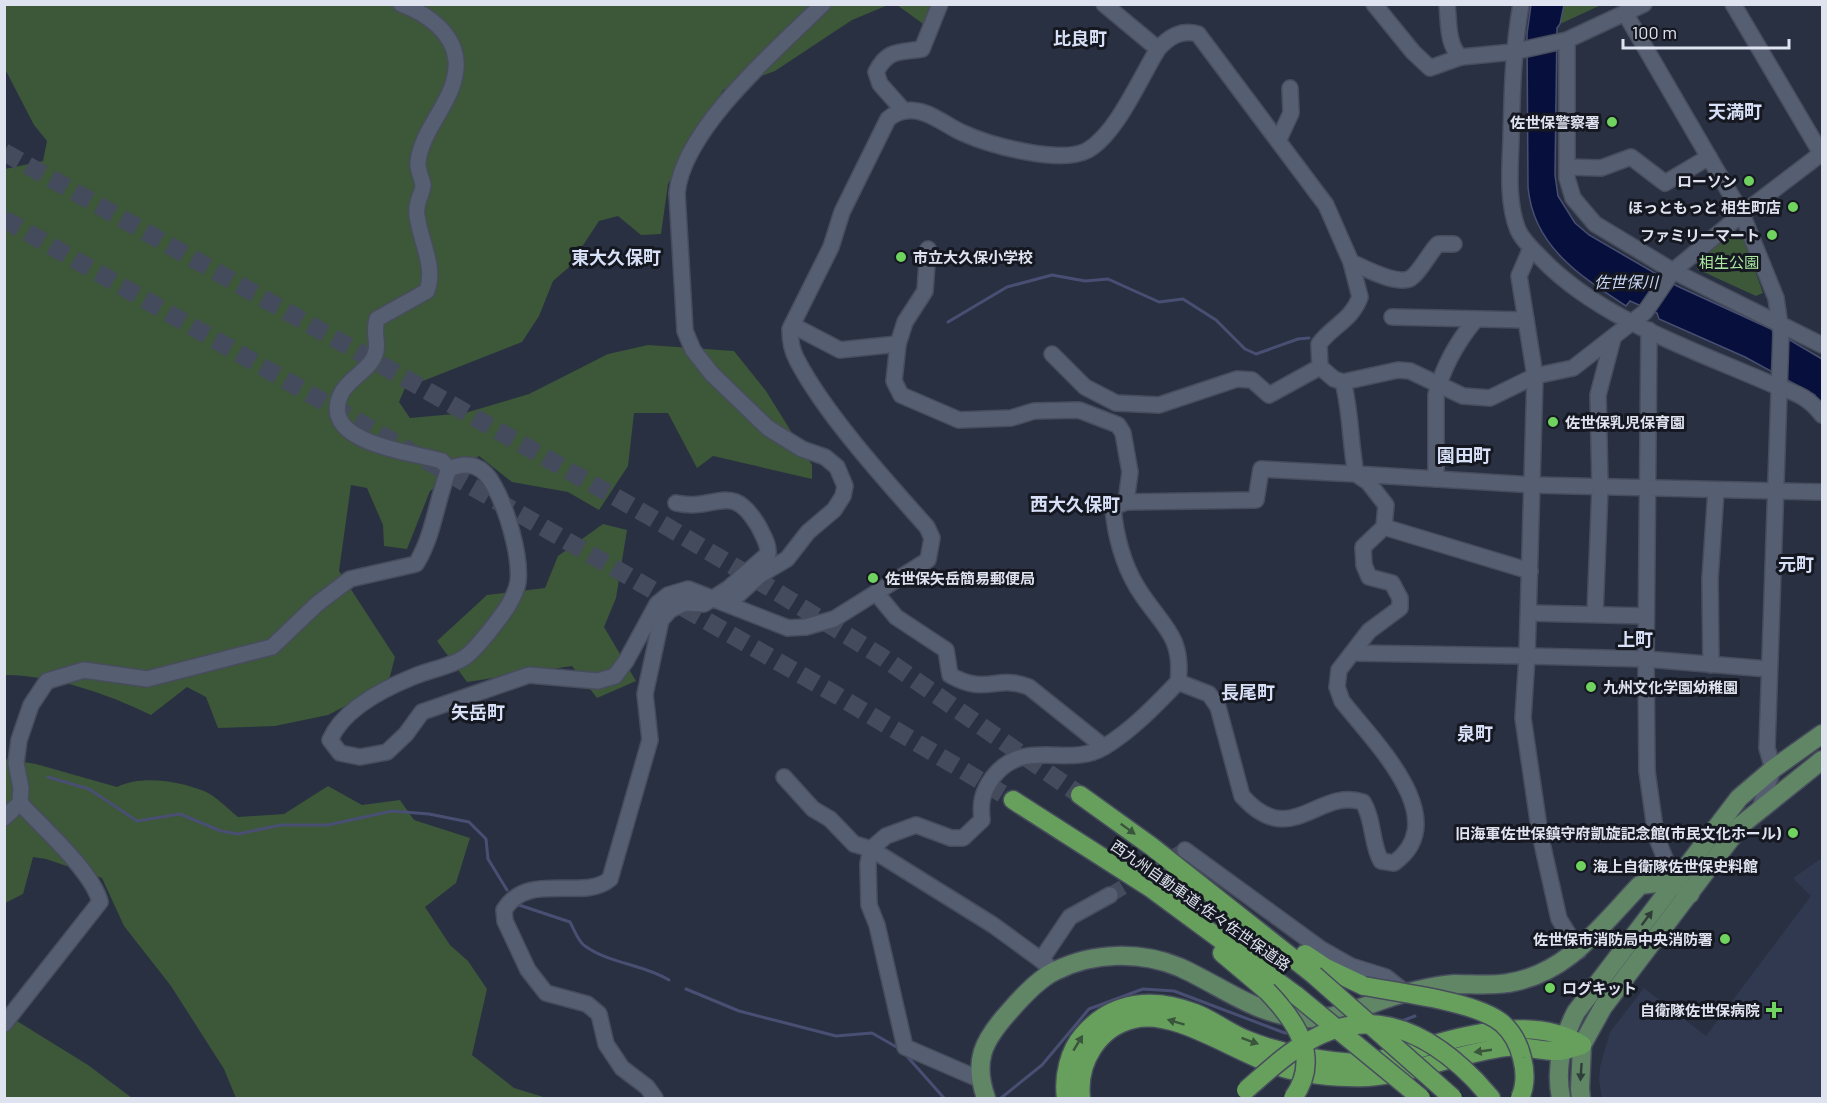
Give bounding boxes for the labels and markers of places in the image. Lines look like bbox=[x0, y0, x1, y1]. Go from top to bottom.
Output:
place label: 佐世保警察署 bbox=[1510, 113, 1600, 131]
marker: 佐世保警察署 bbox=[1605, 115, 1619, 129]
place label: ローソン bbox=[1677, 172, 1737, 190]
marker: ローソン bbox=[1742, 174, 1756, 188]
place label: ほっともっと 相生町店 bbox=[1628, 198, 1781, 216]
marker: ほっともっと 相生町店 bbox=[1786, 200, 1800, 214]
place label: ファミリーマート bbox=[1640, 226, 1760, 244]
marker: ファミリーマート bbox=[1765, 228, 1779, 242]
place label: 市立大久保小学校 bbox=[913, 248, 1033, 266]
marker: 市立大久保小学校 bbox=[894, 250, 908, 264]
place label: 佐世保乳児保育園 bbox=[1565, 413, 1685, 431]
marker: 佐世保乳児保育園 bbox=[1546, 415, 1560, 429]
place label: 佐世保矢岳簡易郵便局 bbox=[885, 569, 1035, 587]
marker: 佐世保矢岳簡易郵便局 bbox=[866, 571, 880, 585]
place label: 九州文化学園幼稚園 bbox=[1603, 678, 1738, 696]
marker: 九州文化学園幼稚園 bbox=[1584, 680, 1598, 694]
place label: 旧海軍佐世保鎮守府凱旋記念館(市民文化ホール) bbox=[1456, 824, 1782, 842]
marker: 旧海軍佐世保鎮守府凱旋記念館(市民文化ホール) bbox=[1786, 826, 1800, 840]
place label: 海上自衛隊佐世保史料館 bbox=[1593, 857, 1758, 875]
marker: 海上自衛隊佐世保史料館 bbox=[1574, 859, 1588, 873]
place label: 佐世保市消防局中央消防署 bbox=[1533, 930, 1713, 948]
marker: 佐世保市消防局中央消防署 bbox=[1718, 932, 1732, 946]
place label: ログキット bbox=[1562, 979, 1637, 997]
marker: ログキット bbox=[1543, 981, 1557, 995]
place label: 自衛隊佐世保病院 bbox=[1640, 1001, 1760, 1019]
marker: 自衛隊佐世保病院 bbox=[1765, 1001, 1783, 1019]

